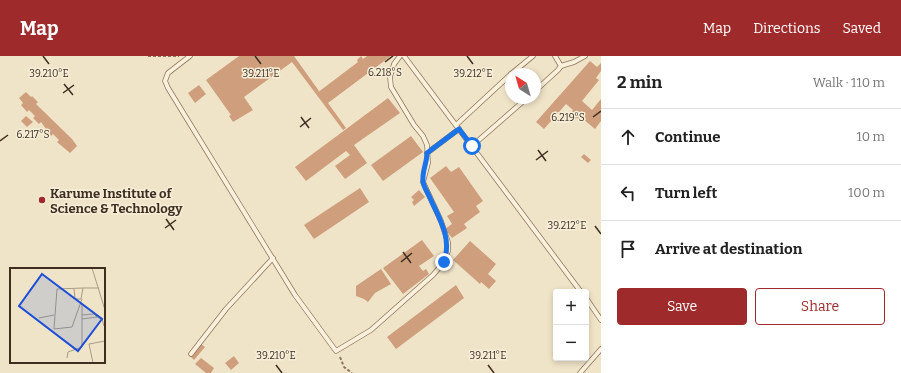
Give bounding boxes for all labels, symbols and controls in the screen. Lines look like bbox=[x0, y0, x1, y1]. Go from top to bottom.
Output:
text: Map bbox=[20, 17, 59, 40]
text: Map bbox=[703, 20, 731, 37]
text: Directions bbox=[753, 20, 821, 37]
text: Saved bbox=[843, 20, 881, 37]
text: 6.218°S bbox=[368, 67, 402, 79]
text: 39.210°E bbox=[29, 68, 69, 80]
text: 39.211°E bbox=[243, 68, 279, 80]
text: 39.212°E bbox=[454, 68, 492, 80]
north arrow bbox=[505, 68, 541, 104]
text: 2 min bbox=[617, 72, 662, 93]
text: Walk · 110 m bbox=[813, 75, 885, 90]
text: 6.219°S bbox=[551, 112, 585, 124]
icon: ahead bbox=[617, 126, 639, 148]
text: Continue bbox=[655, 128, 721, 146]
text: 6.217°S bbox=[16, 129, 50, 141]
text: 10 m bbox=[856, 129, 885, 144]
route start bbox=[463, 137, 481, 155]
icon: left bbox=[617, 182, 639, 204]
text: Turn left bbox=[655, 184, 717, 202]
text: 100 m bbox=[848, 185, 885, 200]
place label: Karume Institute of Science & Technology bbox=[50, 186, 183, 216]
marker: Karume Institute of Science & Technology bbox=[37, 195, 47, 205]
text: 39.212°E bbox=[548, 220, 586, 232]
icon: arrive bbox=[617, 238, 639, 260]
text: Arrive at destination bbox=[655, 240, 802, 258]
route end bbox=[435, 253, 453, 271]
inset map bbox=[10, 268, 105, 363]
button: Save bbox=[617, 288, 747, 325]
button: Share bbox=[755, 288, 885, 325]
map controls bbox=[553, 289, 589, 361]
button: + bbox=[553, 289, 589, 325]
button: − bbox=[553, 325, 589, 361]
text: 39.210°E bbox=[256, 350, 296, 362]
text: 39.211°E bbox=[470, 350, 506, 362]

